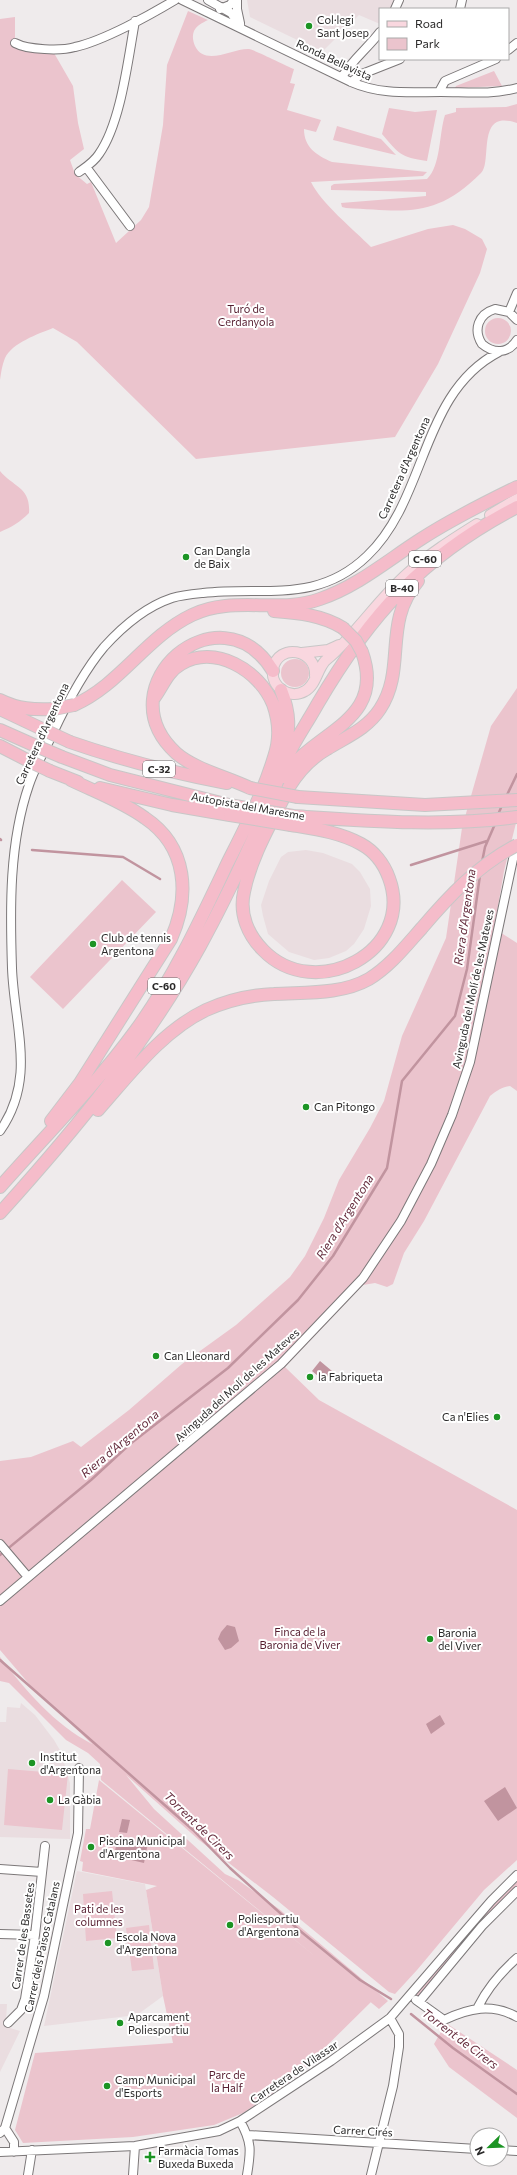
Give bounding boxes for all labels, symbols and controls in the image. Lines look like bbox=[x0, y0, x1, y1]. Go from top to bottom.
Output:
legend bbox=[379, 8, 509, 60]
place label: Col·legi Sant Josep bbox=[317, 13, 369, 40]
text: Road bbox=[415, 16, 443, 30]
marker: Col·legi Sant Josep bbox=[304, 21, 314, 31]
street label: Ronda Bellavista bbox=[294, 36, 374, 83]
text: Park bbox=[415, 36, 441, 50]
park label: Turó de Cerdanyola bbox=[218, 302, 274, 328]
street label: Carretera d'Argentona bbox=[375, 414, 432, 521]
place label: Can Dangla de Baix bbox=[194, 544, 250, 570]
road number: C-60 bbox=[409, 551, 441, 567]
marker: Can Dangla de Baix bbox=[181, 552, 191, 562]
road number: B-40 bbox=[386, 580, 418, 596]
street label: Carretera d'Argentona bbox=[12, 681, 71, 787]
road number: C-32 bbox=[143, 761, 175, 777]
street label: Autopista del Maresme bbox=[190, 789, 306, 822]
water label: Riera d'Argentona bbox=[450, 868, 478, 966]
street label: Avinguda del Molí de les Mateves bbox=[449, 908, 496, 1070]
place label: Club de tennis Argentona bbox=[101, 931, 171, 957]
marker: Club de tennis Argentona bbox=[88, 939, 98, 949]
road number: C-60 bbox=[148, 978, 180, 994]
place label: Can Pitongo bbox=[314, 1100, 376, 1113]
marker: Can Pitongo bbox=[301, 1102, 311, 1112]
water label: Riera d'Argentona bbox=[312, 1172, 376, 1261]
street label: Avinguda del Molí de les Mateves bbox=[172, 1325, 301, 1444]
place label: Can Lleonard bbox=[164, 1349, 230, 1362]
marker: Can Lleonard bbox=[151, 1351, 161, 1361]
place label: la Fabriqueta bbox=[318, 1370, 383, 1383]
marker: la Fabriqueta bbox=[305, 1372, 315, 1382]
water label: Riera d'Argentona bbox=[78, 1407, 161, 1480]
place label: Ca n'Elies bbox=[442, 1410, 489, 1423]
marker: Ca n'Elies bbox=[492, 1412, 502, 1422]
park label: Finca de la Baronia de Viver bbox=[260, 1625, 341, 1651]
place label: Baronia del Viver bbox=[438, 1626, 482, 1652]
marker: Baronia del Viver bbox=[425, 1634, 435, 1644]
place label: Institut d'Argentona bbox=[40, 1750, 101, 1776]
marker: Institut d'Argentona bbox=[27, 1758, 37, 1768]
water label: Torrent de Cirers bbox=[162, 1788, 238, 1862]
place label: La Gàbia bbox=[58, 1793, 101, 1806]
marker: La Gàbia bbox=[45, 1795, 55, 1805]
place label: Piscina Municipal d'Argentona bbox=[99, 1834, 185, 1860]
marker: Piscina Municipal d'Argentona bbox=[86, 1842, 96, 1852]
street label: Carrer dels Països Catalans bbox=[21, 1880, 62, 2014]
street label: Carrer de les Bassetes bbox=[9, 1882, 36, 1990]
park label: Pati de les columnes bbox=[74, 1902, 124, 1928]
place label: Poliesportiu d'Argentona bbox=[238, 1912, 299, 1938]
marker: Poliesportiu d'Argentona bbox=[225, 1920, 235, 1930]
place label: Escola Nova d'Argentona bbox=[116, 1930, 177, 1956]
marker: Escola Nova d'Argentona bbox=[103, 1938, 113, 1948]
water label: Torrent de Cirers bbox=[420, 2005, 502, 2072]
place label: Aparcament Poliesportiu bbox=[128, 2010, 190, 2036]
marker: Aparcament Poliesportiu bbox=[115, 2018, 125, 2028]
street label: Carretera de Vilassar bbox=[247, 2037, 341, 2106]
park label: Parc de la Half bbox=[209, 2068, 245, 2094]
place label: Camp Municipal d'Esports bbox=[115, 2073, 196, 2099]
marker: Camp Municipal d'Esports bbox=[102, 2081, 112, 2091]
street label: Carrer Cirés bbox=[333, 2122, 393, 2139]
north arrow bbox=[469, 2127, 509, 2167]
place label: Farmàcia Tomas Buxeda Buxeda bbox=[158, 2144, 239, 2170]
text: N bbox=[472, 2145, 487, 2157]
marker: Farmàcia Tomas Buxeda Buxeda bbox=[145, 2152, 155, 2162]

